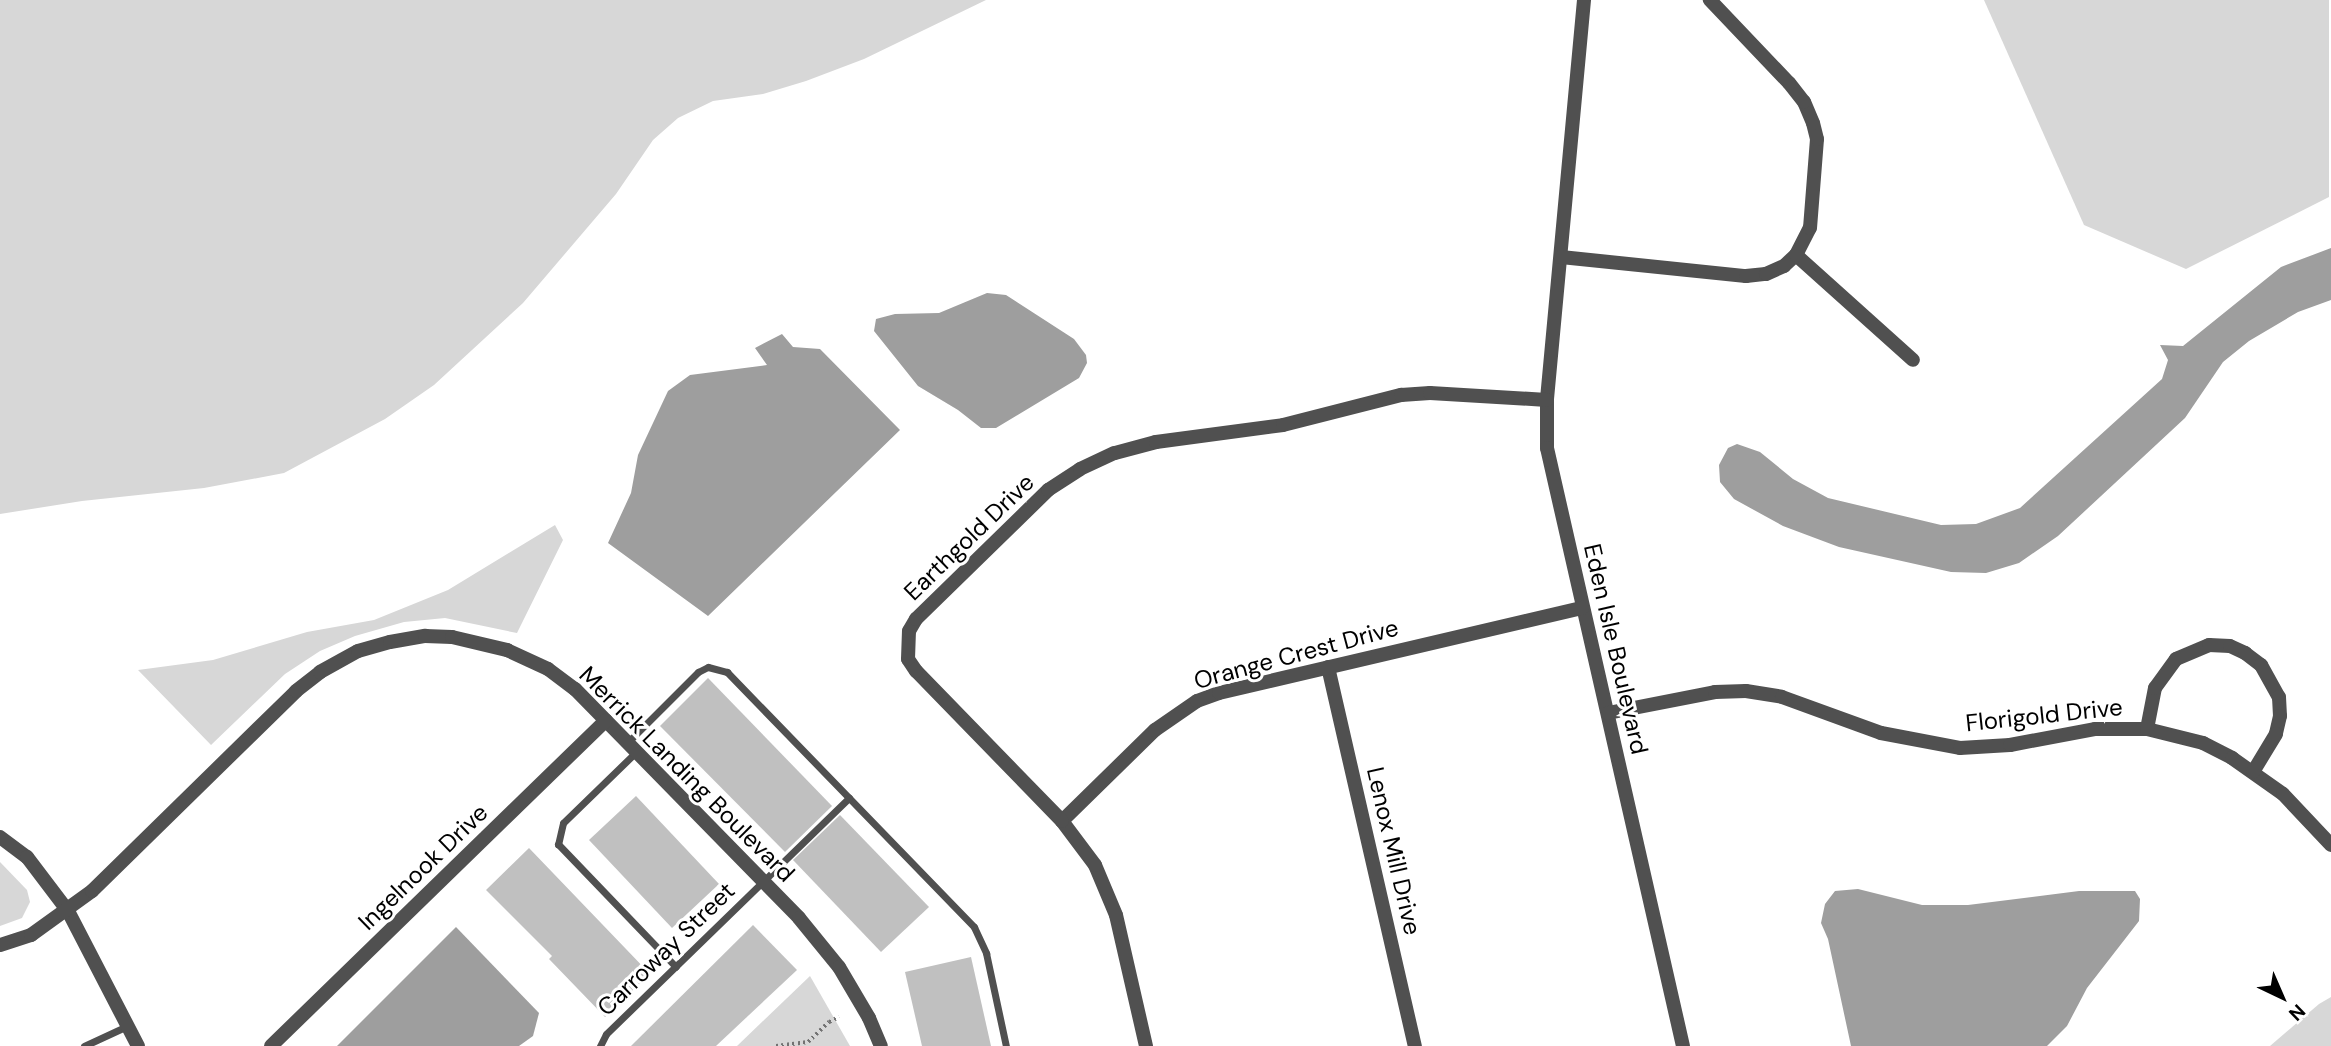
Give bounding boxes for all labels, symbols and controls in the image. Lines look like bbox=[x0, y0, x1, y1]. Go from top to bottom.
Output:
street label: Earthgold Drive bbox=[898, 468, 1040, 606]
street label: Eden Isle Boulevard bbox=[1578, 541, 1654, 757]
street label: Orange Crest Drive bbox=[1191, 613, 1401, 695]
street label: Merrick Landing Boulevard bbox=[573, 660, 801, 888]
street label: Florigold Drive bbox=[1964, 692, 2124, 738]
street label: Lenox Mill Drive bbox=[1361, 764, 1427, 938]
street label: Ingelnook Drive bbox=[352, 798, 494, 936]
street label: Carroway Street bbox=[591, 876, 741, 1022]
north arrow bbox=[2247, 962, 2317, 1032]
text: N bbox=[2283, 999, 2311, 1026]

